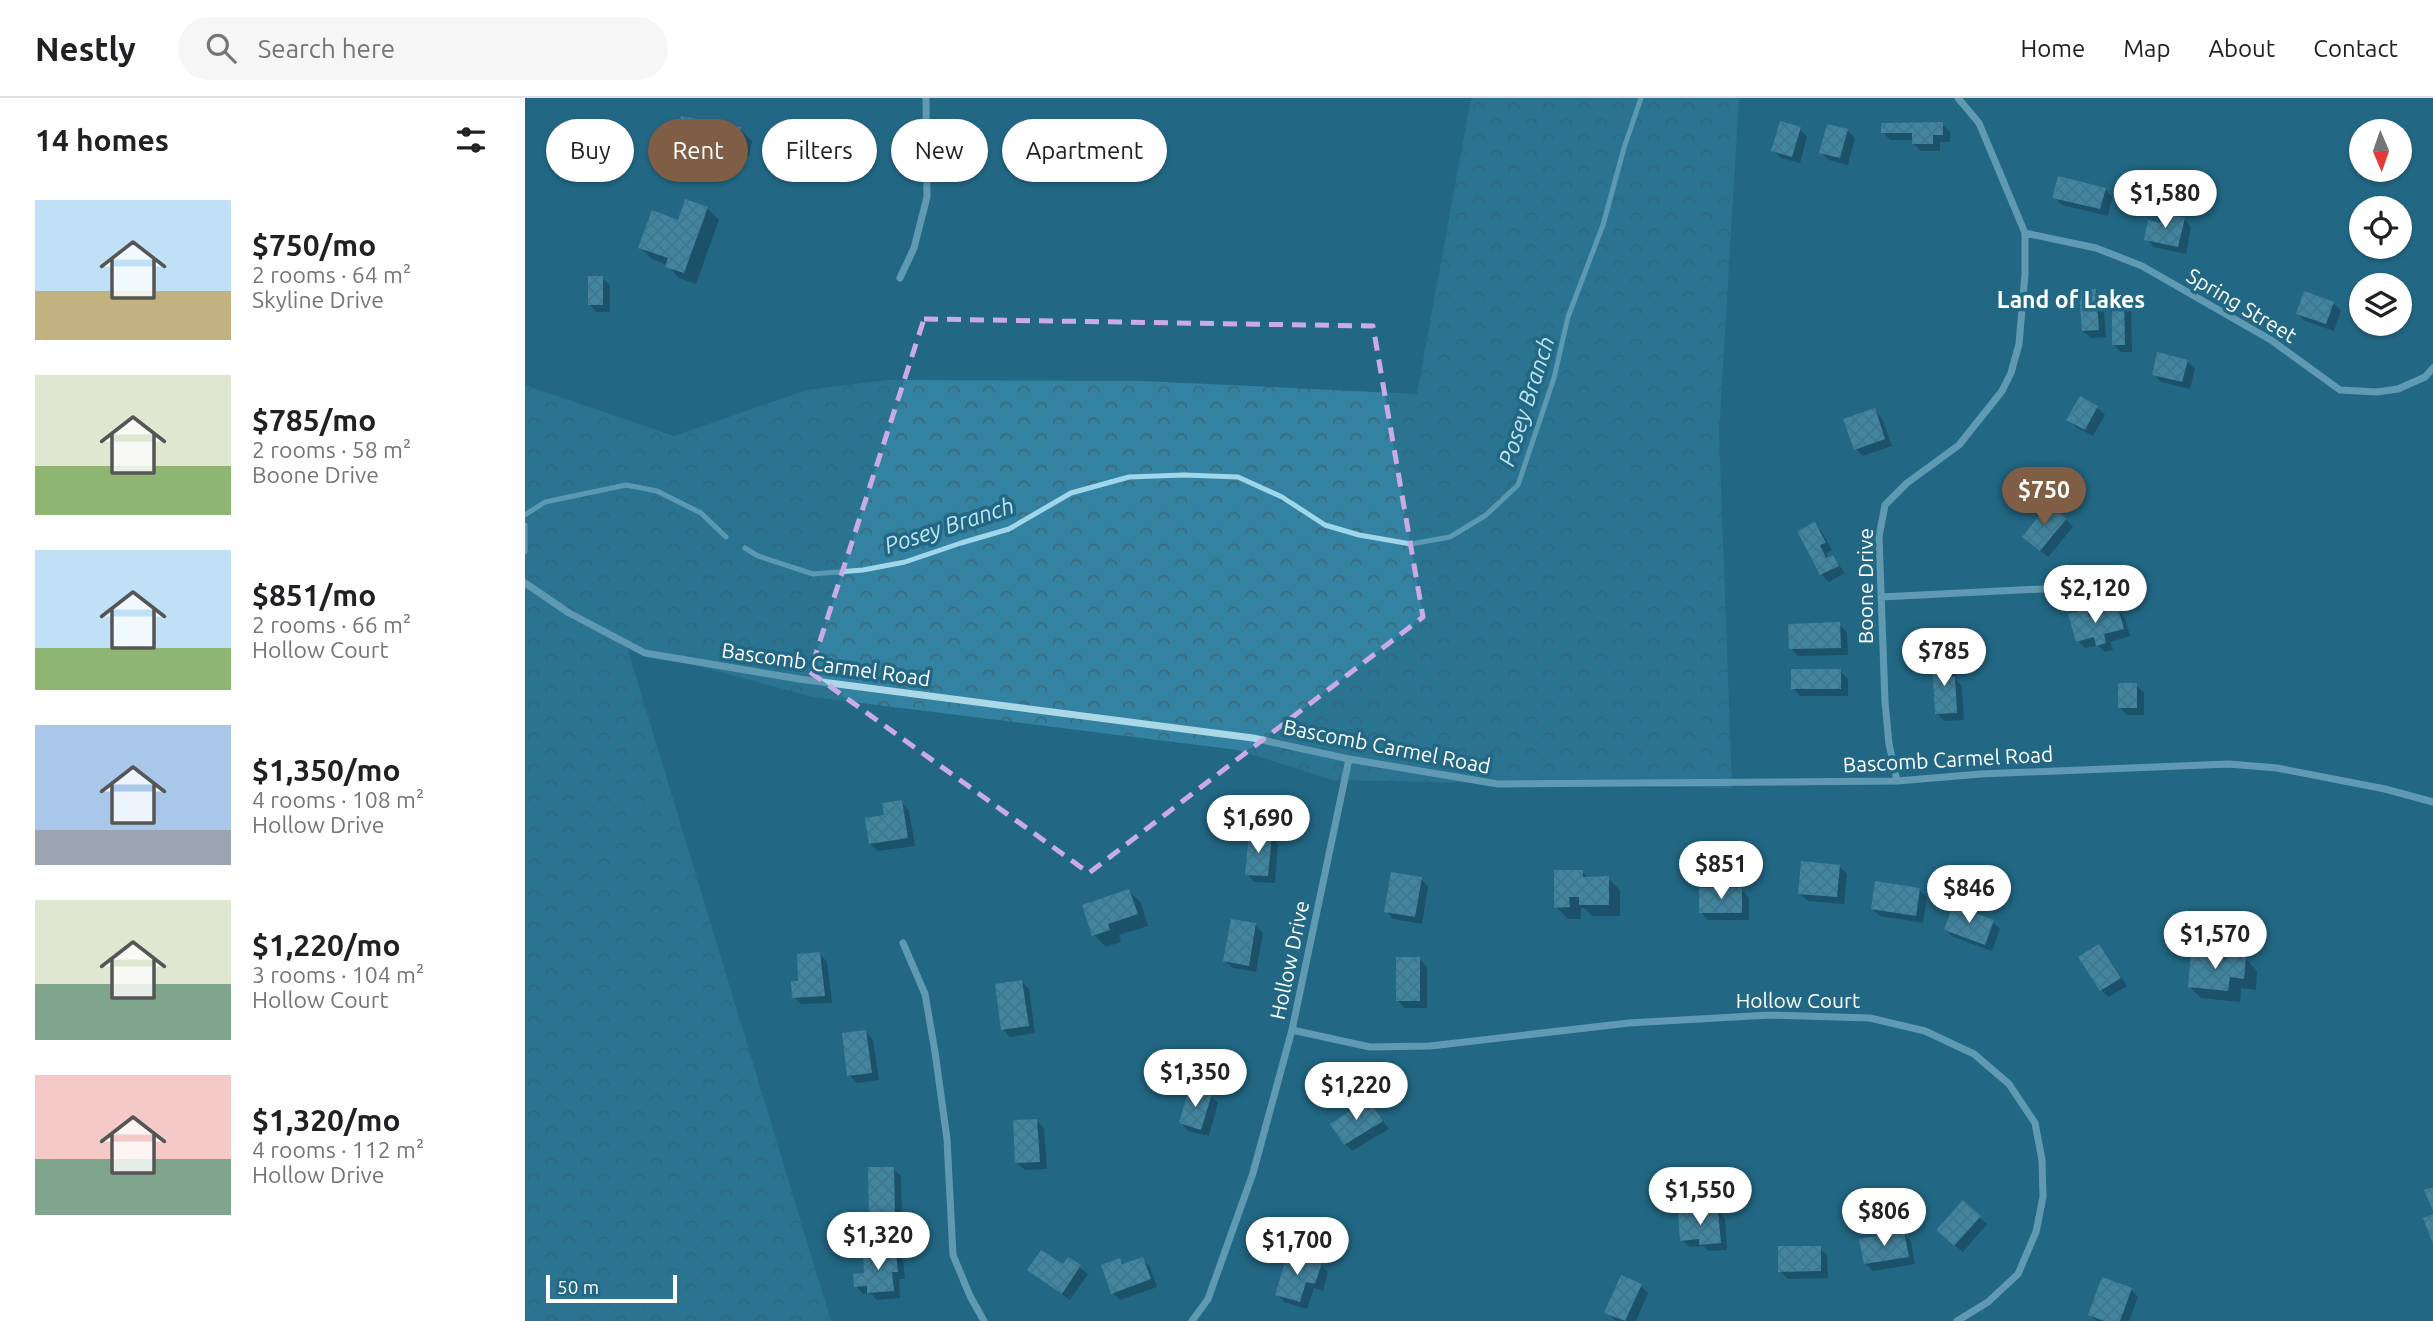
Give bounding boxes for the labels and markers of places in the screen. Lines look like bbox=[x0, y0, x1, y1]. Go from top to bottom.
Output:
pin: $1,580 bbox=[2108, 170, 2222, 230]
pin: $750 bbox=[2003, 468, 2085, 527]
pin: $2,120 bbox=[2038, 566, 2152, 625]
pin: $785 bbox=[1903, 628, 1985, 688]
pin: $1,690 bbox=[1201, 796, 1315, 855]
pin: $851 bbox=[1680, 842, 1762, 901]
pin: $846 bbox=[1928, 866, 2010, 925]
pin: $1,570 bbox=[2158, 912, 2272, 971]
pin: $1,350 bbox=[1138, 1049, 1252, 1109]
pin: $1,220 bbox=[1299, 1062, 1413, 1122]
pin: $1,550 bbox=[1643, 1168, 1757, 1227]
pin: $806 bbox=[1843, 1188, 1925, 1248]
pin: $1,320 bbox=[821, 1212, 935, 1272]
pin: $1,700 bbox=[1240, 1218, 1354, 1277]

